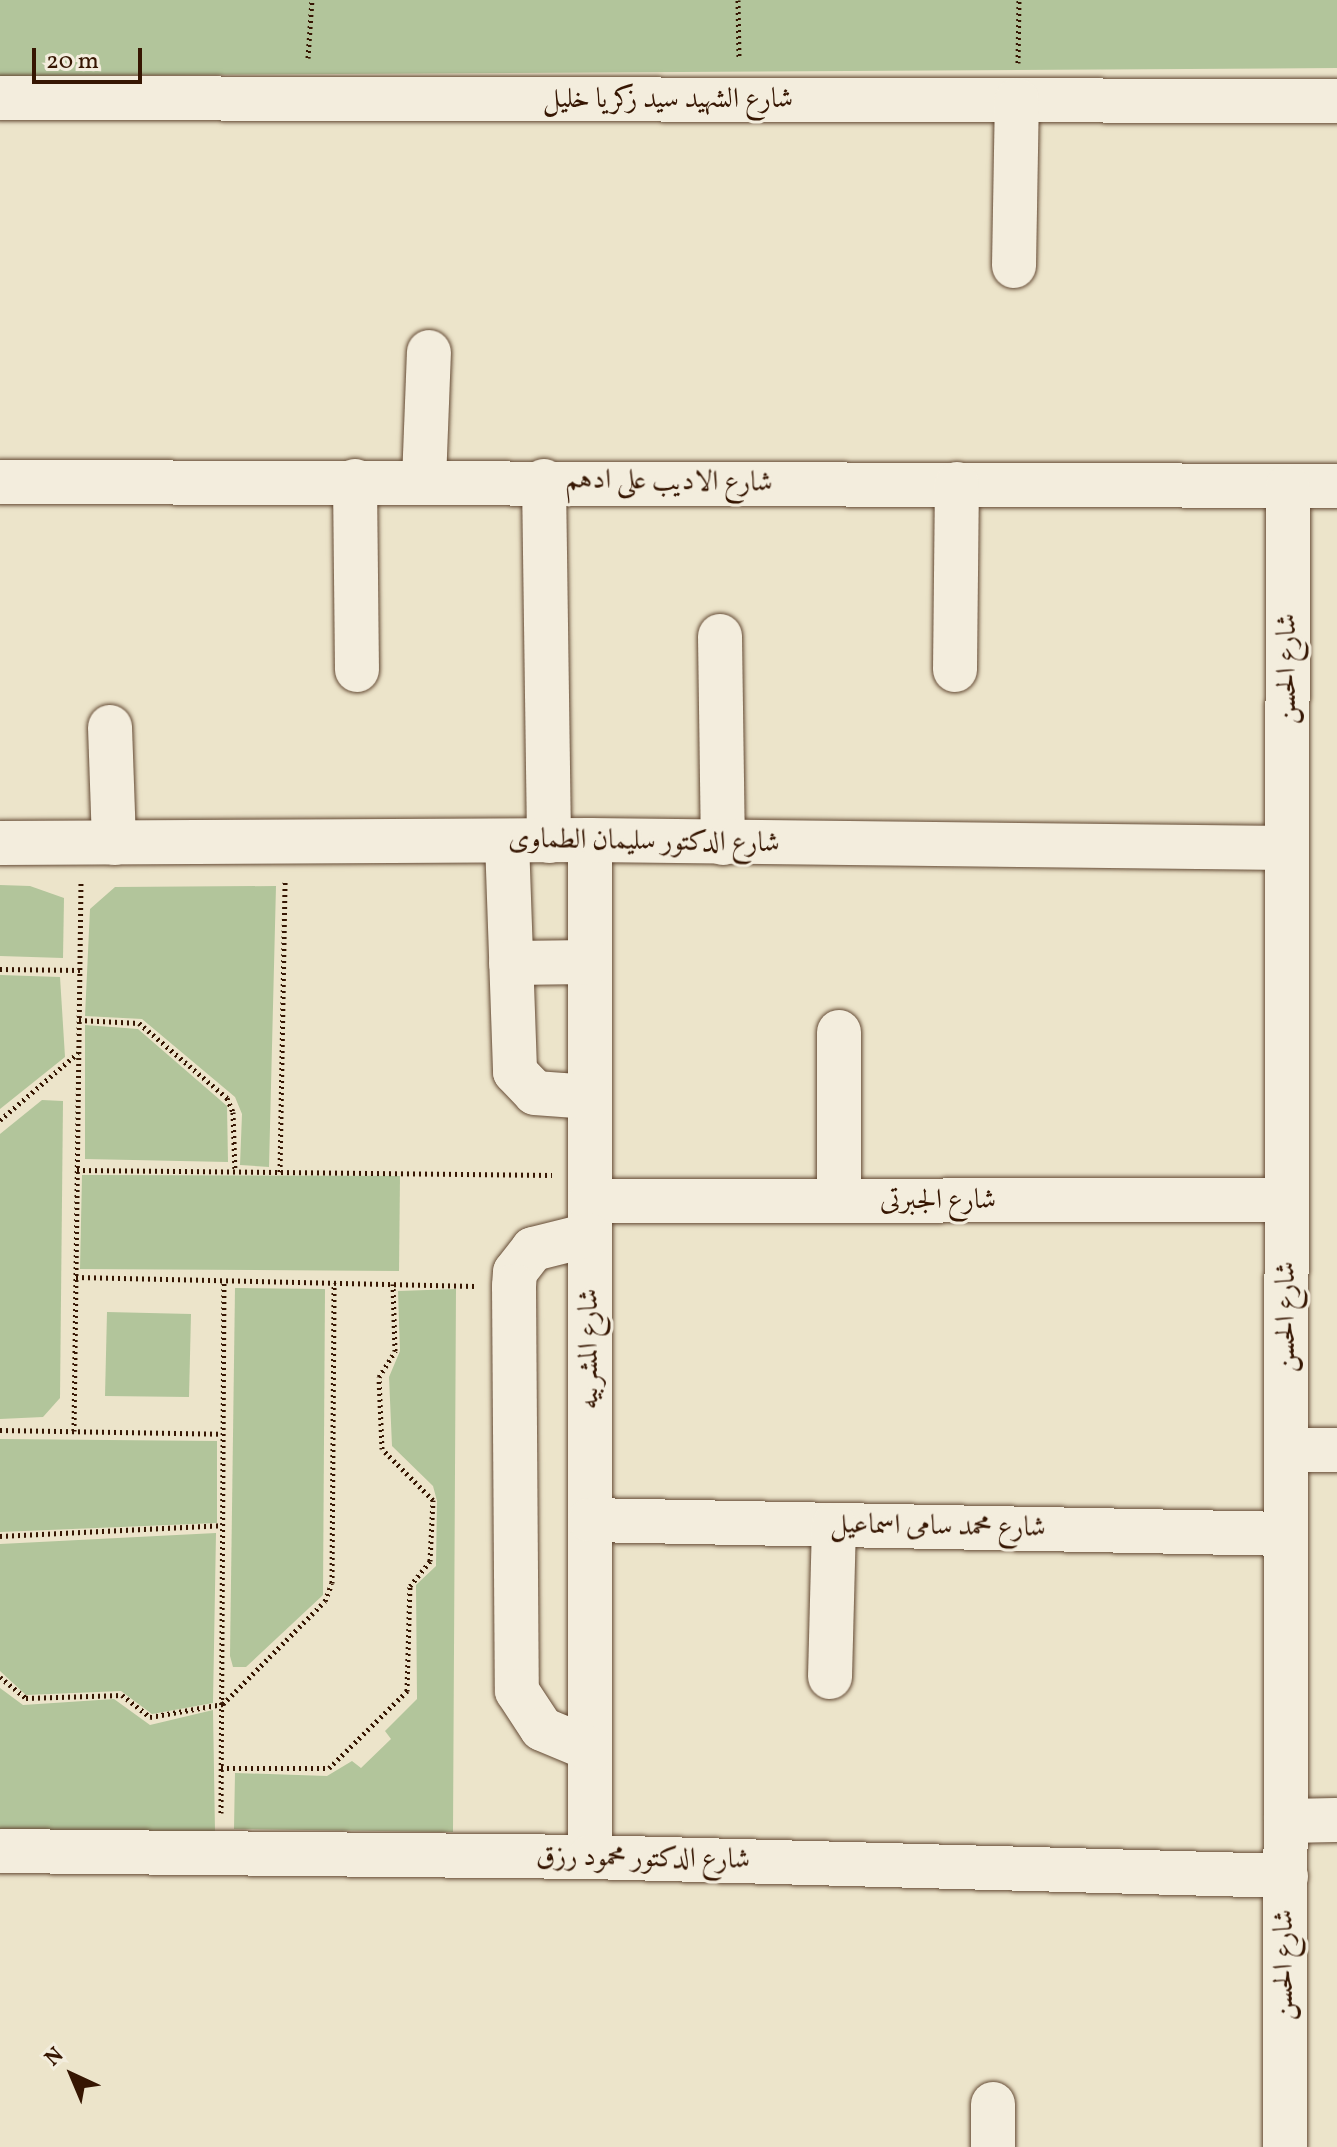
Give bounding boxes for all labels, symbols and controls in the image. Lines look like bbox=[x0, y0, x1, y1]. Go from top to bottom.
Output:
scale bar bbox=[36, 32, 146, 82]
text: 20 m bbox=[46, 45, 99, 79]
street label: شارع الشهيد سيد زكريا خليل bbox=[543, 83, 793, 117]
street label: شارع الاديب على ادهم bbox=[565, 463, 773, 501]
street label: شارع الحسن bbox=[1271, 613, 1305, 725]
street label: شارع الدكتور سليمان الطماوى bbox=[508, 823, 780, 861]
street label: شارع الجبرتى bbox=[880, 1184, 996, 1218]
street label: شارع الحسن bbox=[1270, 1261, 1304, 1373]
street label: شارع المشربيه bbox=[573, 1289, 607, 1409]
street label: شارع محمد سامى اسماعيل bbox=[830, 1508, 1046, 1546]
street label: شارع الدكتور محمود رزق bbox=[536, 1840, 750, 1878]
street label: شارع الحسن bbox=[1268, 1909, 1302, 2021]
north arrow bbox=[32, 2035, 112, 2115]
text: N bbox=[38, 2041, 71, 2074]

